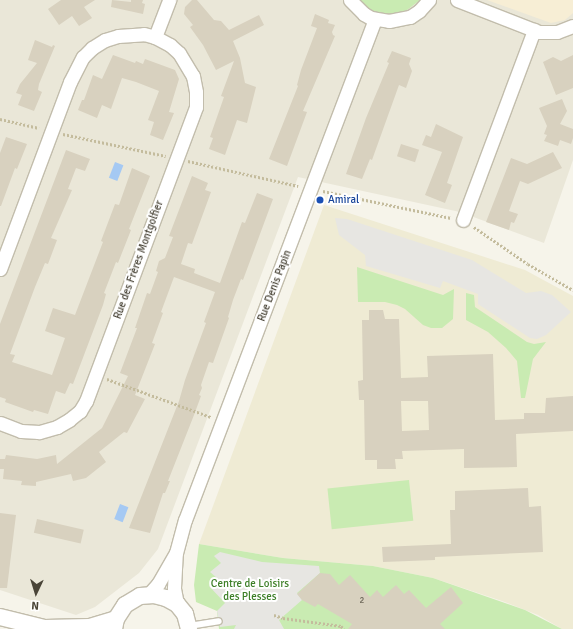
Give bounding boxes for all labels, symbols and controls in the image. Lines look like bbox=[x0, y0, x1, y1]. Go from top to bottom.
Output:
place label: Amiral bbox=[328, 193, 359, 207]
marker: Amiral bbox=[315, 195, 325, 205]
street label: Rue des Frères Montgolfier bbox=[111, 199, 167, 321]
street label: Rue Denis Papin bbox=[255, 248, 295, 324]
north arrow bbox=[16, 573, 56, 613]
park label: Centre de Loisirs des Plesses bbox=[211, 578, 289, 604]
house number: 2 bbox=[360, 596, 364, 606]
text: N bbox=[31, 599, 39, 612]

